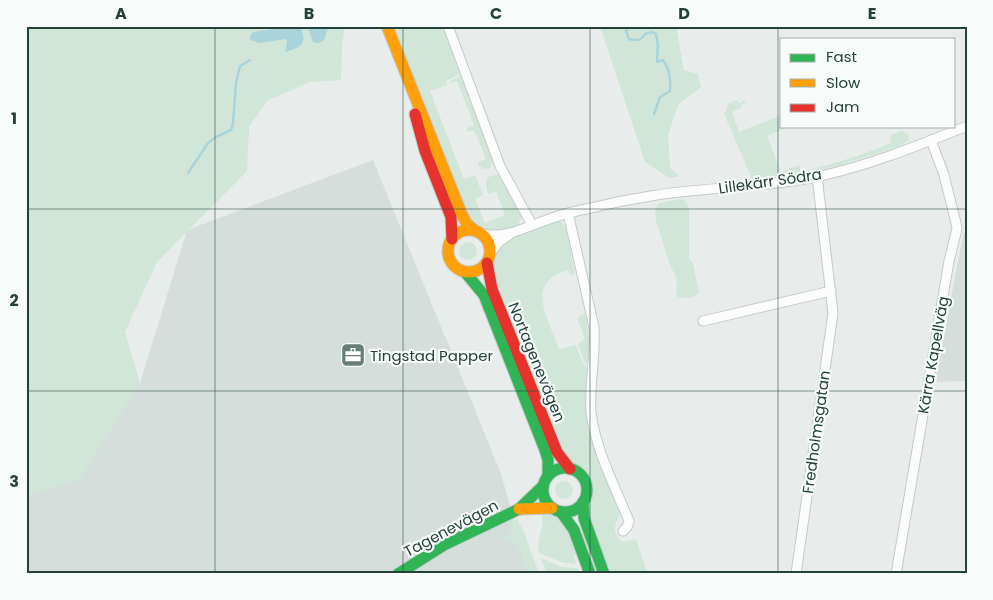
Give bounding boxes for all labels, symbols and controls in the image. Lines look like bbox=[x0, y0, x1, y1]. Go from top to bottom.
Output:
text: A bbox=[115, 2, 127, 25]
text: B bbox=[304, 2, 314, 25]
text: C bbox=[490, 2, 502, 25]
text: D bbox=[678, 2, 690, 25]
text: E bbox=[868, 2, 876, 25]
legend bbox=[780, 38, 956, 128]
text: Fast bbox=[826, 46, 857, 67]
text: Slow bbox=[826, 72, 861, 93]
text: Jam bbox=[826, 96, 860, 117]
text: 1 bbox=[11, 107, 17, 130]
street label: Lillekärr Södra bbox=[717, 163, 823, 199]
text: 2 bbox=[9, 289, 19, 312]
street label: Kärra Kapellväg bbox=[912, 295, 954, 415]
street label: Nortagenevägen bbox=[503, 299, 571, 425]
office icon: Tingstad Papper bbox=[340, 342, 366, 368]
place label: Tingstad Papper bbox=[370, 345, 494, 366]
street label: Fredholmsgatan bbox=[797, 369, 835, 495]
text: 3 bbox=[9, 470, 19, 493]
street label: Tagenevägen bbox=[400, 494, 502, 562]

